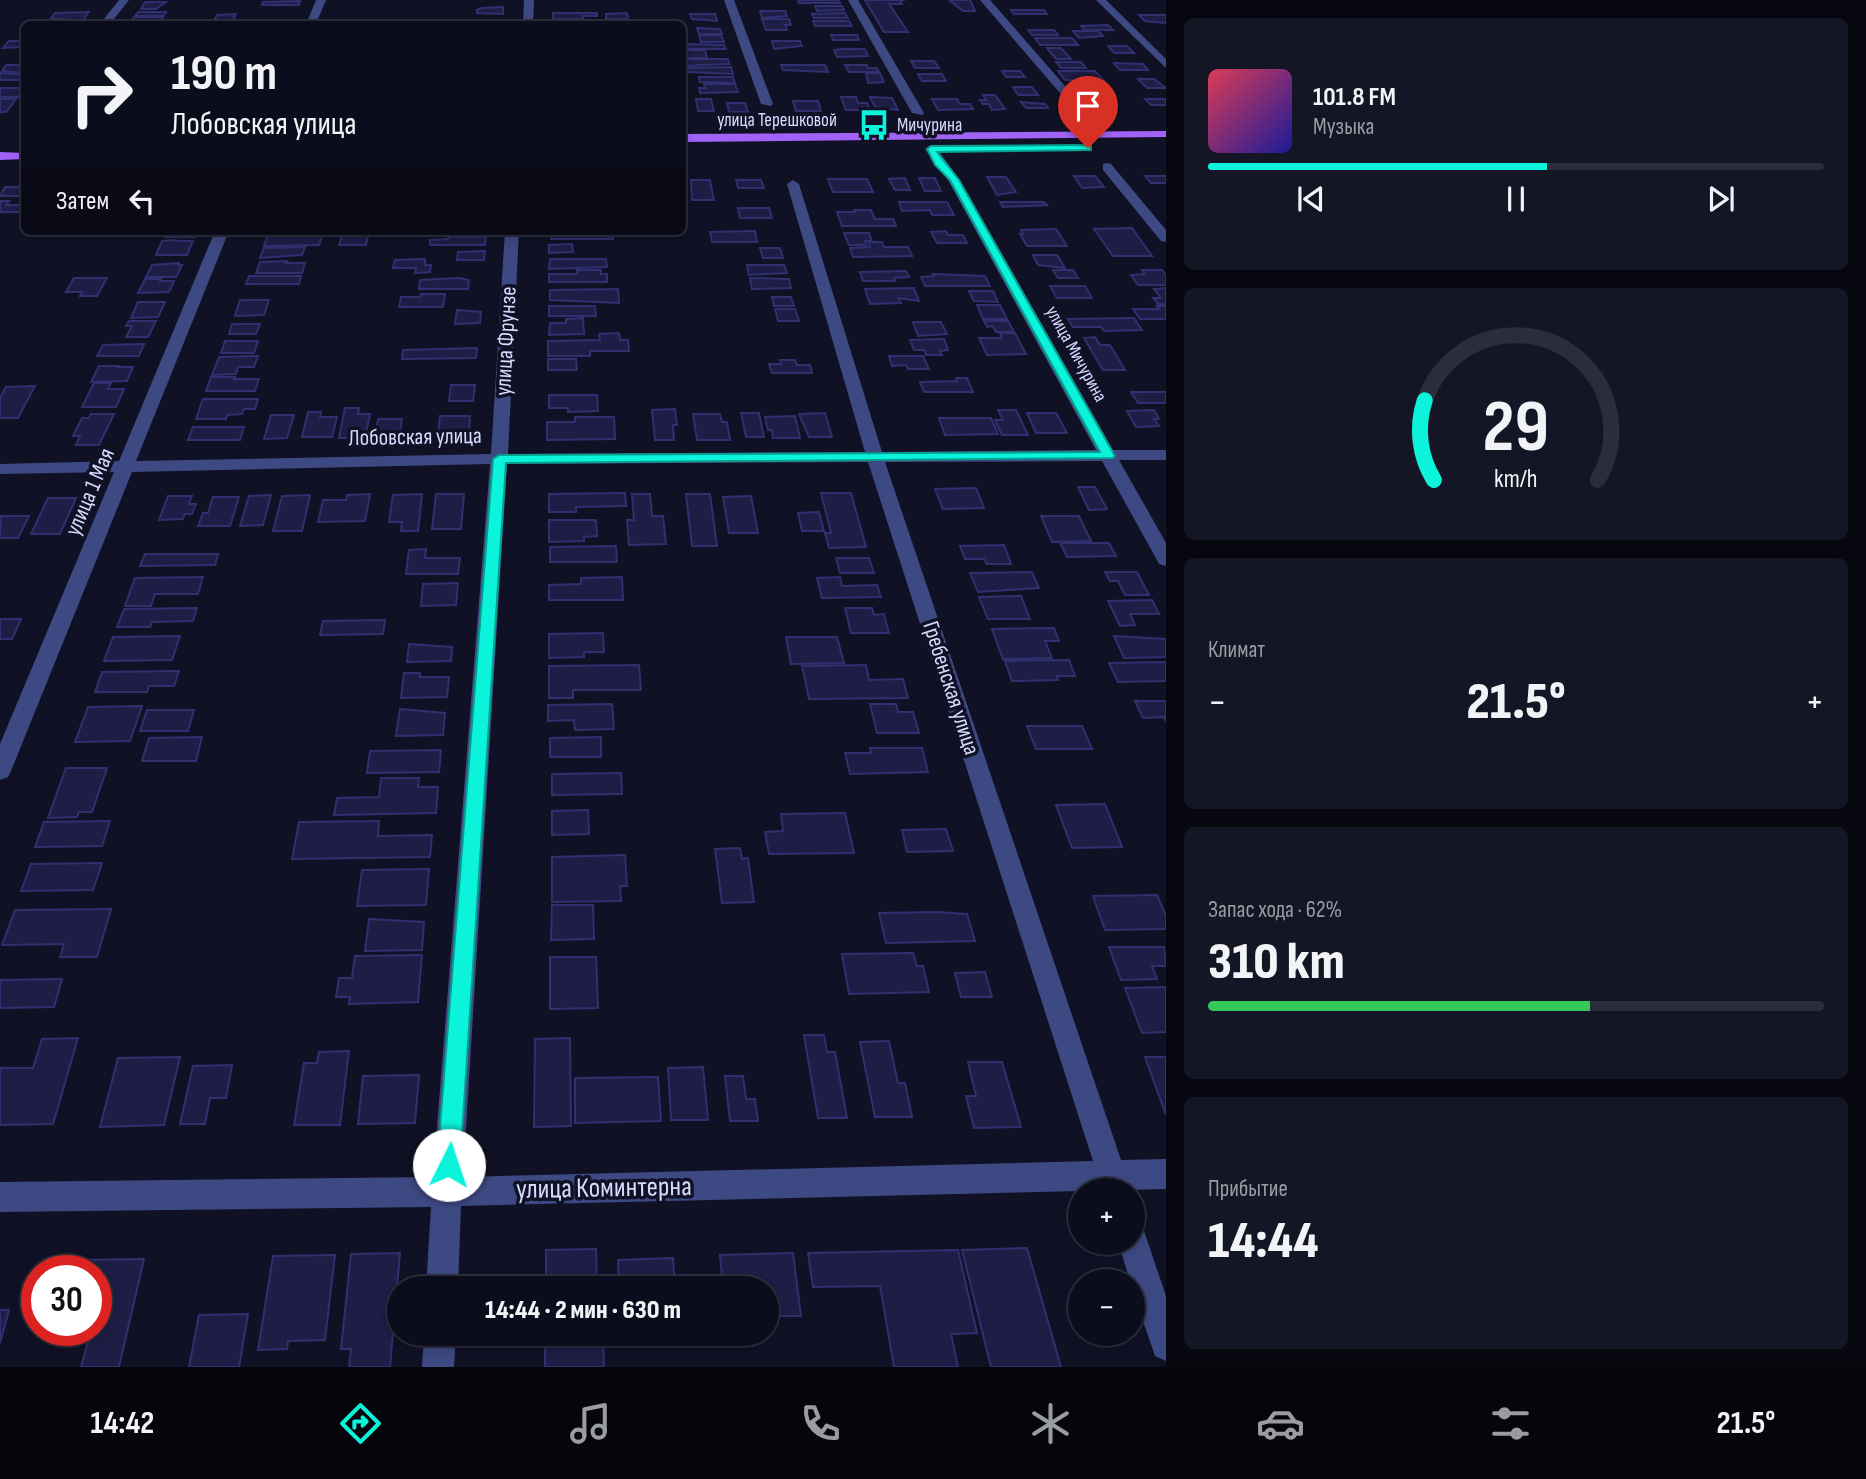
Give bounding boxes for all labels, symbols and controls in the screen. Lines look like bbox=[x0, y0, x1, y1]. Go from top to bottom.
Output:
text: 190 m bbox=[171, 45, 277, 104]
icon: right bbox=[56, 49, 147, 140]
pin bbox=[1058, 76, 1118, 148]
text: 101.8 FM bbox=[1313, 82, 1396, 113]
icon: arrive bbox=[1069, 87, 1107, 125]
text: Лобовская улица bbox=[171, 105, 357, 144]
bus stop icon: Мичурина bbox=[857, 108, 891, 142]
street label: улица Терешковой bbox=[717, 109, 837, 132]
text: Музыка bbox=[1313, 113, 1374, 141]
place label: Мичурина bbox=[897, 114, 962, 137]
icon: previous bbox=[1292, 180, 1330, 218]
icon: pause bbox=[1497, 180, 1535, 218]
icon: next bbox=[1702, 180, 1740, 218]
icon: left bbox=[123, 182, 161, 220]
text: Затем bbox=[56, 186, 109, 217]
street label: улица Фрунзе bbox=[489, 286, 523, 396]
street label: улица Мичурина bbox=[1040, 302, 1112, 406]
text: 29 bbox=[1483, 384, 1549, 472]
street label: Лобовская улица bbox=[348, 422, 482, 452]
street label: улица 1 Мая bbox=[59, 444, 121, 540]
text: km/h bbox=[1494, 463, 1538, 494]
street label: Гребенская улица bbox=[916, 618, 986, 758]
text: Климат bbox=[1208, 636, 1265, 664]
text: 21.5° bbox=[1466, 671, 1566, 734]
text: − bbox=[1208, 680, 1227, 725]
text: + bbox=[1805, 680, 1824, 725]
text: Запас хода · 62% bbox=[1208, 896, 1342, 924]
text: 310 km bbox=[1208, 931, 1345, 994]
position arrow bbox=[412, 1128, 486, 1202]
street label: улица Коминтерна bbox=[516, 1170, 692, 1206]
text: Прибытие bbox=[1208, 1175, 1288, 1203]
map controls bbox=[1068, 1178, 1145, 1346]
button: + bbox=[1068, 1178, 1145, 1255]
text: 14:44 bbox=[1208, 1210, 1319, 1273]
speed limit sign: 30 bbox=[21, 1255, 112, 1346]
button: − bbox=[1068, 1269, 1145, 1346]
text: 14:44 · 2 мин · 630 m bbox=[485, 1295, 681, 1326]
icon: directions bbox=[336, 1399, 385, 1448]
icon: music bbox=[566, 1399, 615, 1448]
icon: phone bbox=[796, 1399, 845, 1448]
icon: climate bbox=[1026, 1399, 1075, 1448]
icon: car bbox=[1256, 1399, 1305, 1448]
icon: filters bbox=[1486, 1399, 1535, 1448]
text: 14:42 bbox=[91, 1404, 154, 1443]
text: 21.5° bbox=[1717, 1404, 1775, 1443]

